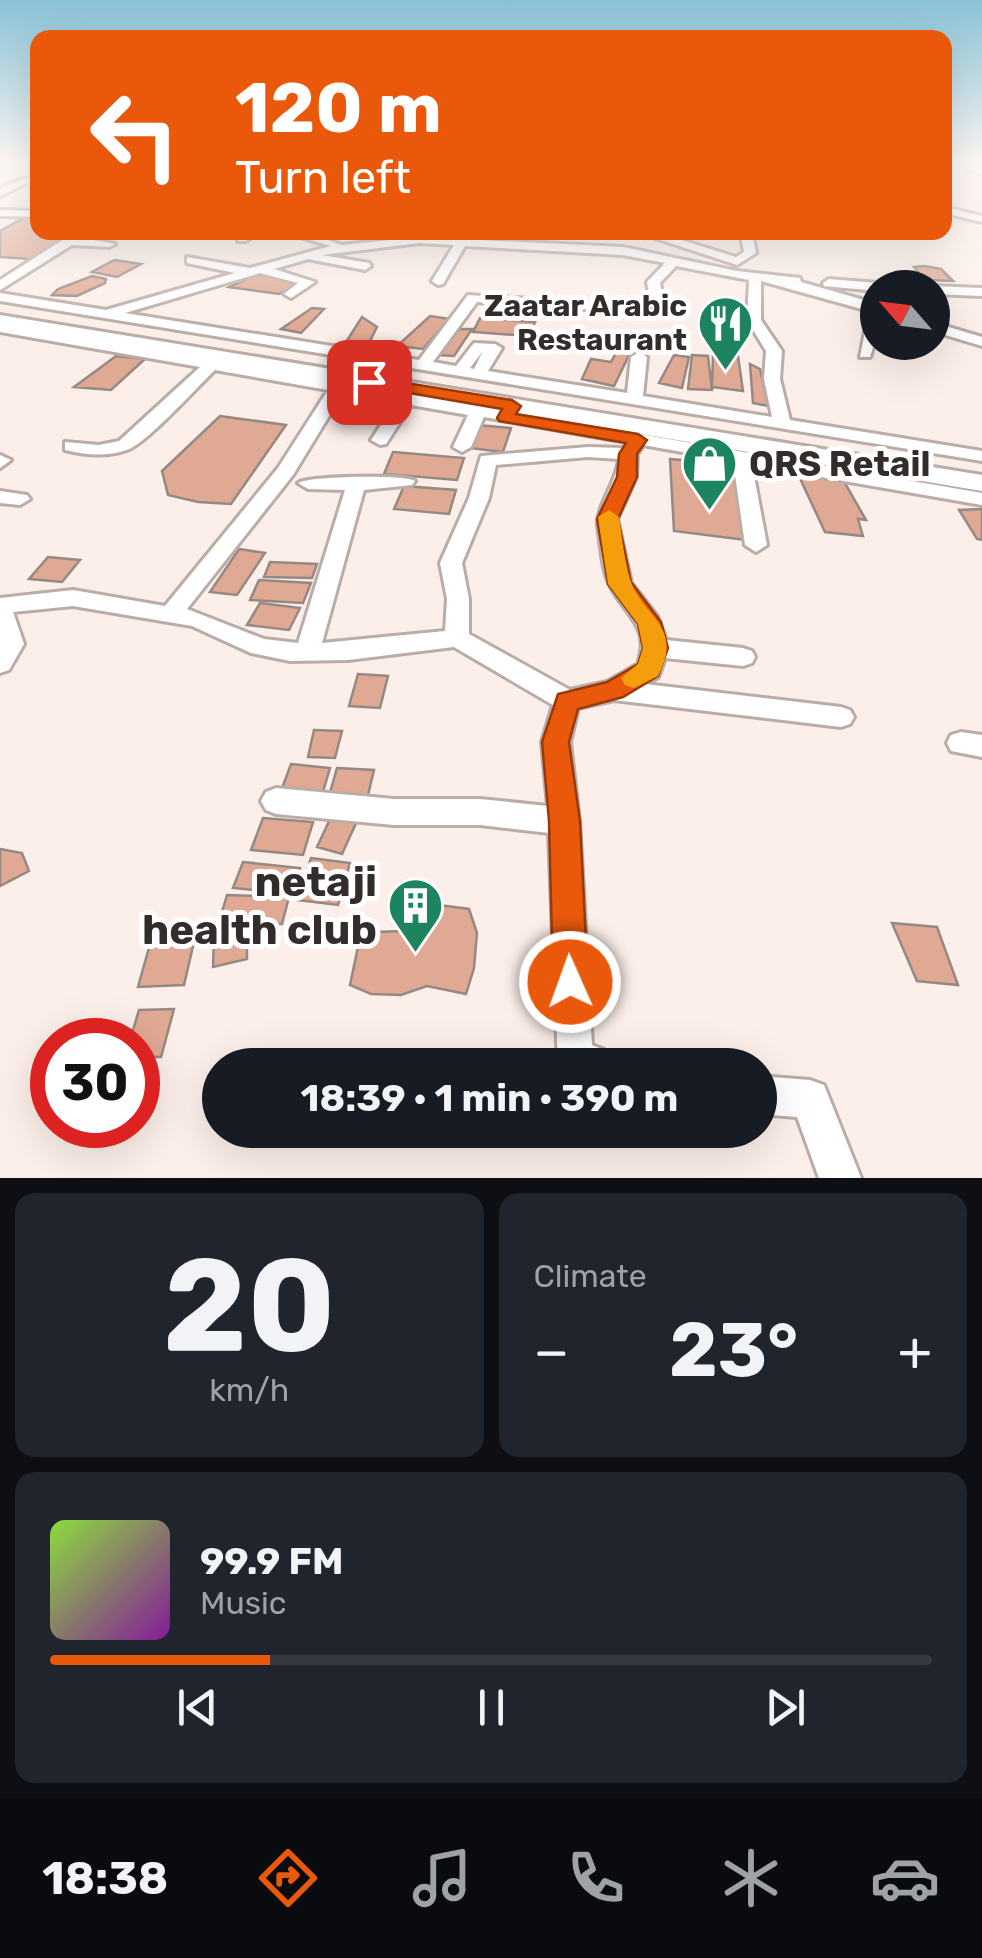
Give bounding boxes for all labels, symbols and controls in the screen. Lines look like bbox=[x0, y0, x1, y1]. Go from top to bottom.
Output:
text: 120 m bbox=[235, 67, 442, 150]
icon: left bbox=[70, 70, 200, 200]
text: Turn left bbox=[235, 151, 411, 204]
north arrow bbox=[860, 270, 950, 360]
map controls bbox=[860, 270, 950, 360]
place label: Zaatar Arabic Restaurant bbox=[484, 288, 687, 358]
restaurant icon: Zaatar Arabic Restaurant bbox=[696, 293, 756, 372]
pin bbox=[327, 340, 412, 425]
icon: arrive bbox=[342, 355, 397, 410]
shop icon: QRS Retail bbox=[680, 434, 740, 513]
place label: QRS Retail bbox=[749, 443, 930, 485]
place label: netaji health club bbox=[142, 857, 377, 955]
building icon: netaji health club bbox=[386, 876, 446, 955]
position arrow bbox=[518, 930, 622, 1034]
speed limit sign: 30 bbox=[30, 1018, 160, 1148]
text: 18:39 · 1 min · 390 m bbox=[301, 1075, 678, 1121]
text: 20 bbox=[163, 1228, 336, 1383]
text: Climate bbox=[534, 1257, 647, 1295]
text: 23° bbox=[669, 1306, 798, 1395]
text: − bbox=[534, 1319, 569, 1384]
text: + bbox=[898, 1319, 932, 1384]
text: km/h bbox=[209, 1371, 289, 1409]
text: 99.9 FM bbox=[200, 1538, 343, 1584]
text: Music bbox=[200, 1584, 286, 1622]
icon: previous bbox=[170, 1680, 225, 1735]
icon: pause bbox=[464, 1680, 519, 1735]
icon: next bbox=[758, 1680, 813, 1735]
icon: directions bbox=[253, 1843, 323, 1913]
icon: music bbox=[407, 1843, 477, 1913]
icon: phone bbox=[561, 1843, 631, 1913]
icon: climate bbox=[716, 1843, 786, 1913]
icon: car bbox=[870, 1843, 940, 1913]
text: 18:38 bbox=[42, 1852, 168, 1905]

